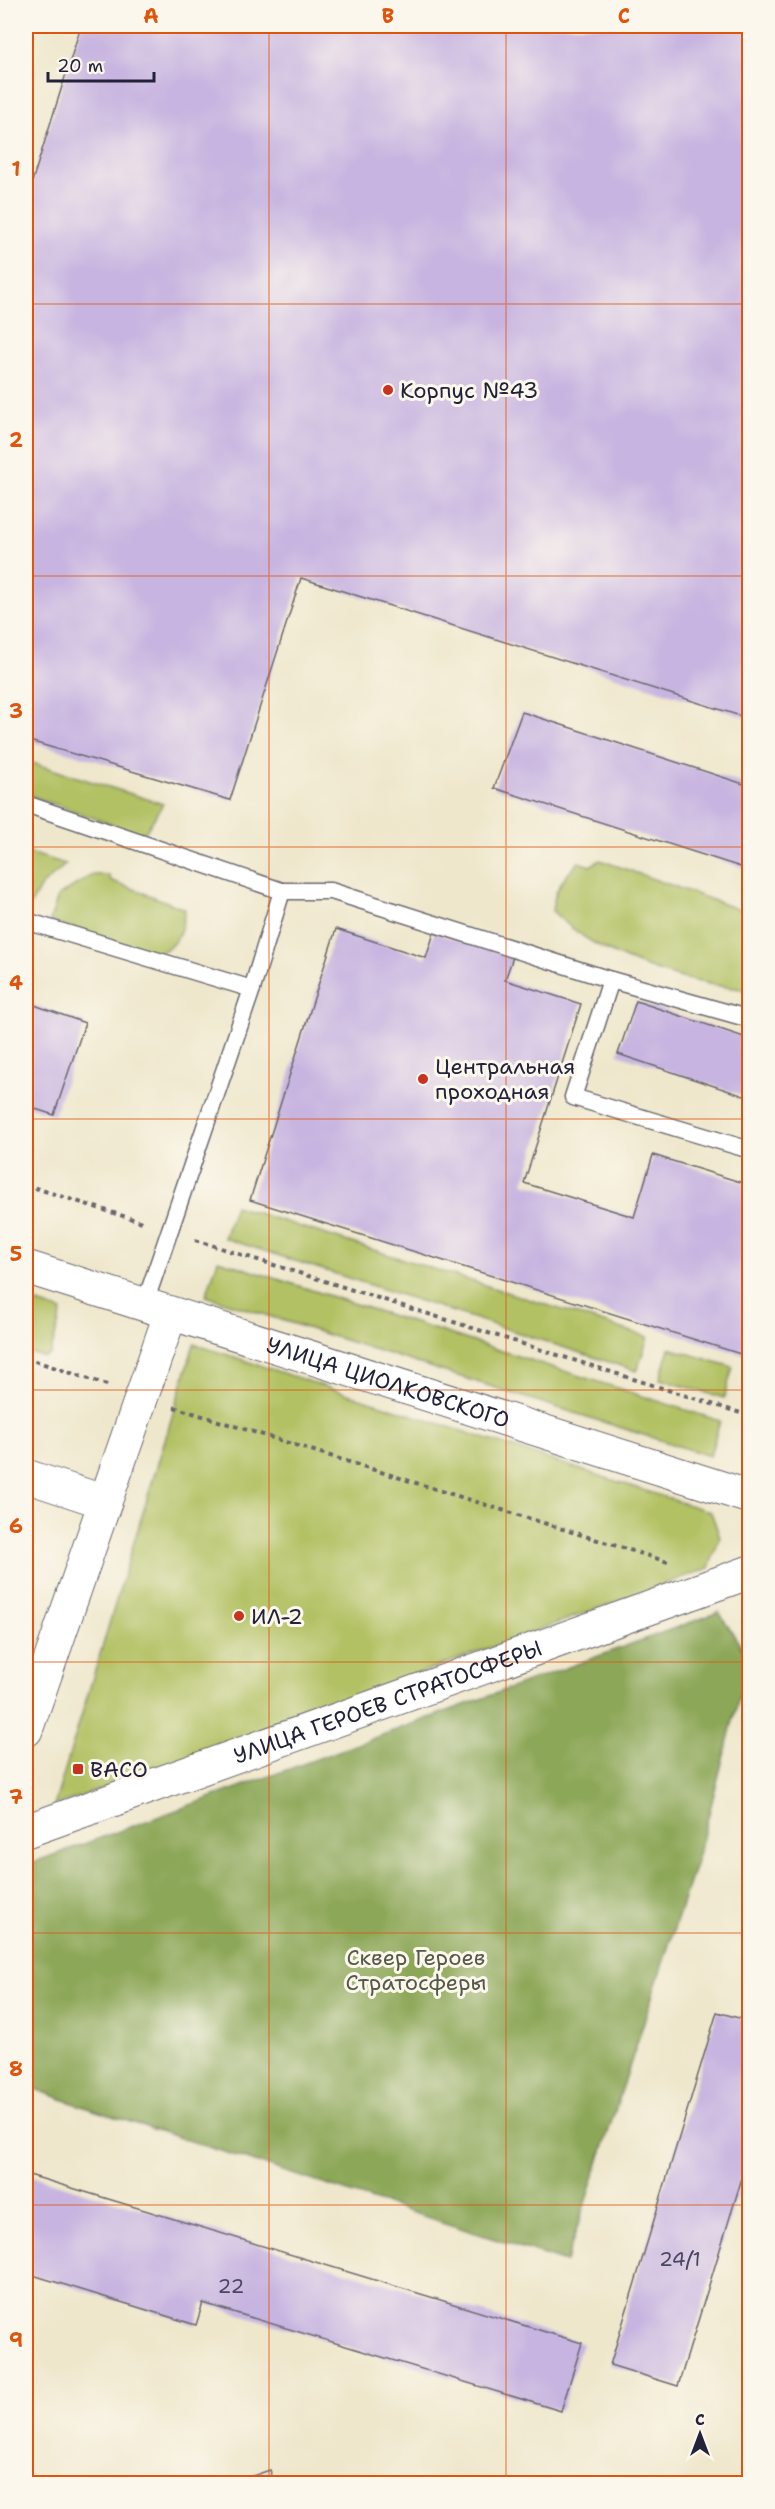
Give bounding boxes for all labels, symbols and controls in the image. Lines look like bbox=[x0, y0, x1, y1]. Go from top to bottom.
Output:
text: A bbox=[143, 3, 159, 29]
text: B bbox=[382, 3, 394, 29]
text: C bbox=[618, 3, 630, 29]
scale bar bbox=[48, 45, 154, 83]
text: 20 m bbox=[57, 54, 103, 78]
text: 1 bbox=[11, 156, 21, 182]
place label: Корпус №43 bbox=[400, 376, 538, 405]
marker: Корпус №43 bbox=[381, 383, 395, 397]
text: 2 bbox=[9, 427, 23, 453]
text: 3 bbox=[9, 698, 23, 724]
text: 4 bbox=[9, 970, 23, 996]
place label: Центральная проходная bbox=[435, 1052, 575, 1106]
marker: Центральная проходная bbox=[416, 1072, 430, 1086]
text: 5 bbox=[10, 1241, 22, 1267]
street label: УЛИЦА ЦИОЛКОВСКОГО bbox=[263, 1330, 514, 1434]
text: 6 bbox=[9, 1513, 23, 1539]
place label: ИЛ-2 bbox=[251, 1602, 303, 1631]
marker: ИЛ-2 bbox=[232, 1609, 246, 1623]
street label: УЛИЦА ГЕРОЕВ СТРАТОСФЕРЫ bbox=[229, 1633, 546, 1770]
place label: ВАСО bbox=[90, 1755, 148, 1784]
marker: ВАСО bbox=[71, 1762, 85, 1776]
text: 7 bbox=[9, 1784, 23, 1810]
park label: Сквер Героев Стратосферы bbox=[345, 1943, 487, 1997]
text: 8 bbox=[9, 2056, 23, 2082]
house number: 24/1 bbox=[659, 2246, 701, 2272]
house number: 22 bbox=[218, 2273, 245, 2299]
text: 9 bbox=[9, 2327, 23, 2353]
north arrow bbox=[670, 2404, 730, 2464]
text: С bbox=[695, 2409, 705, 2430]

